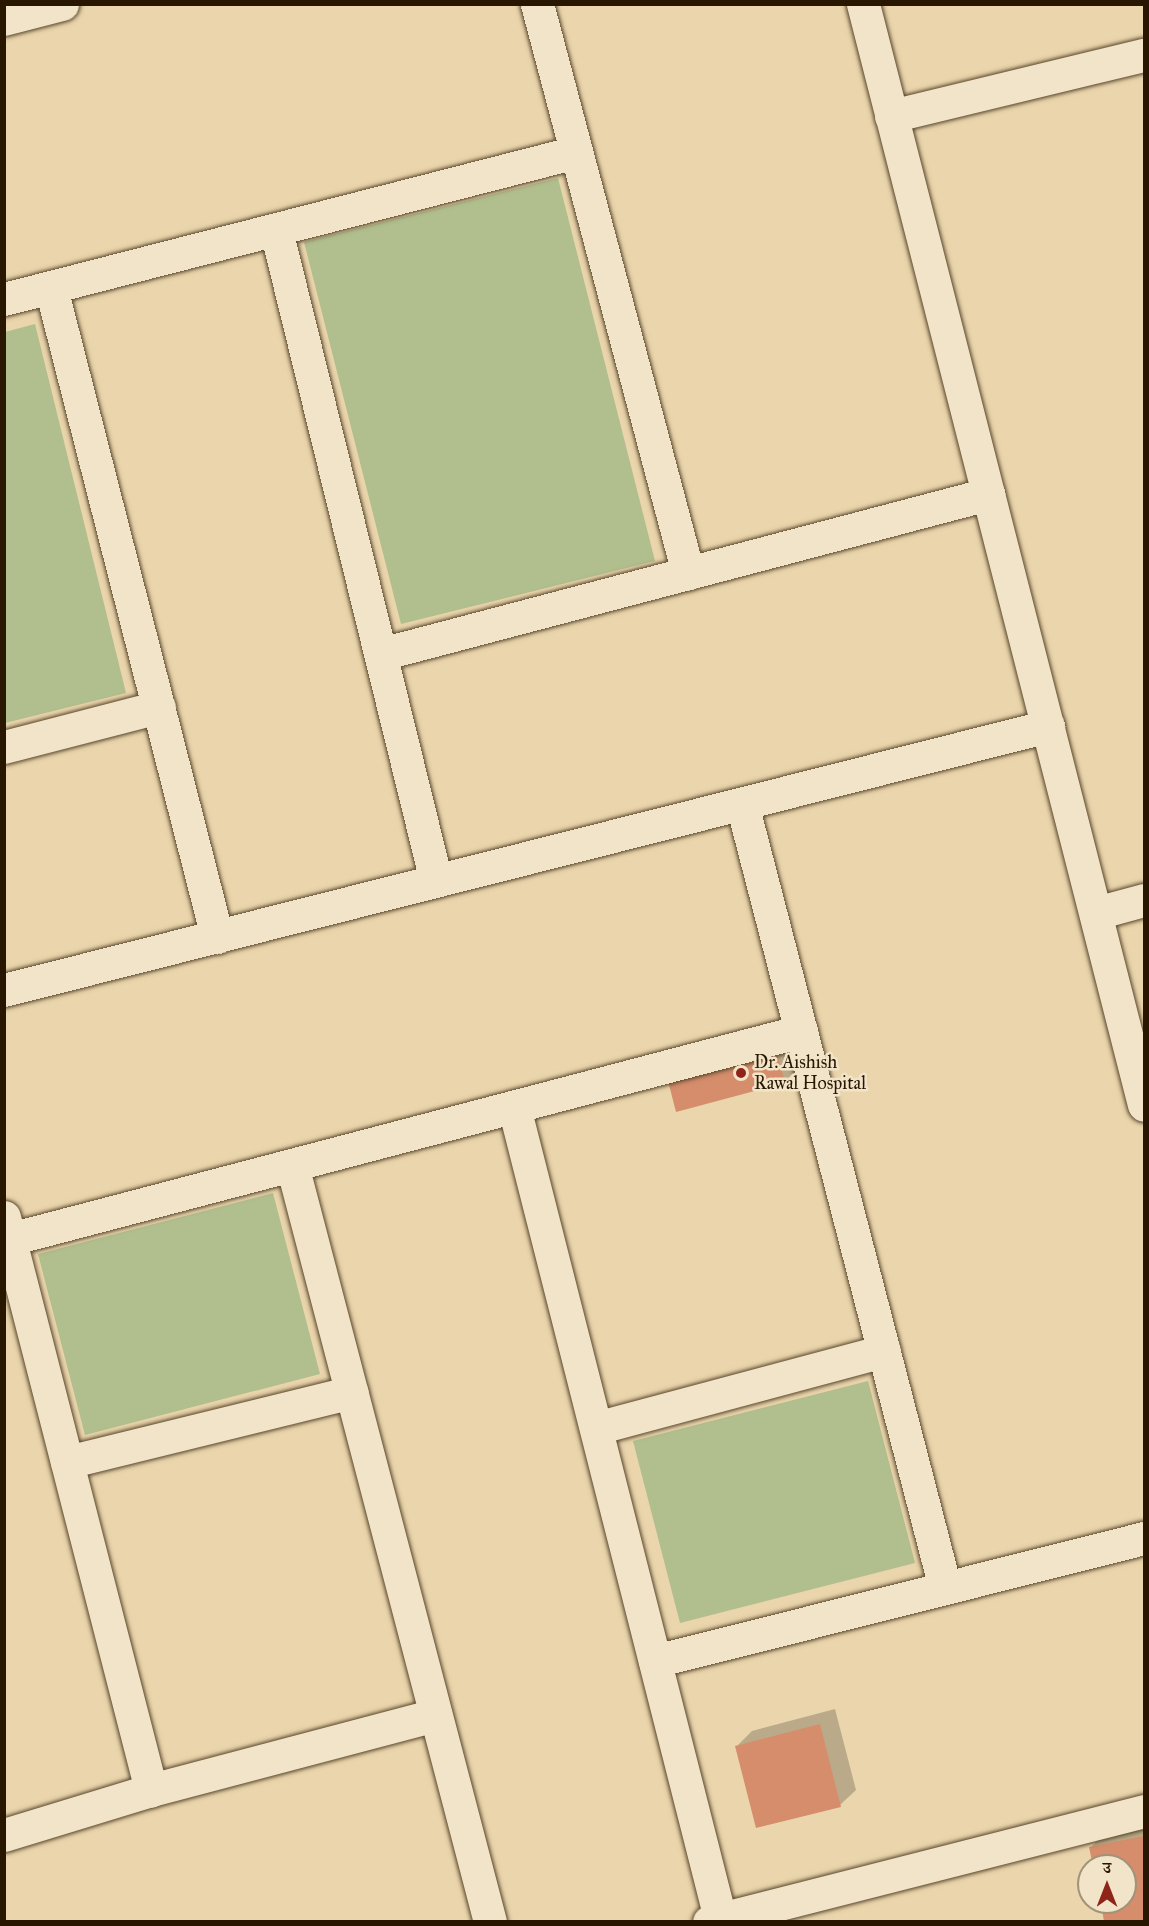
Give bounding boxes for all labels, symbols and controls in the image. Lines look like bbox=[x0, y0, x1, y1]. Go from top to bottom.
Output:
place label: Dr. Aishish Rawal Hospital bbox=[754, 1052, 866, 1094]
marker: Dr. Aishish Rawal Hospital bbox=[732, 1064, 750, 1082]
north arrow bbox=[1077, 1854, 1137, 1914]
text: उ bbox=[1103, 1858, 1111, 1877]

